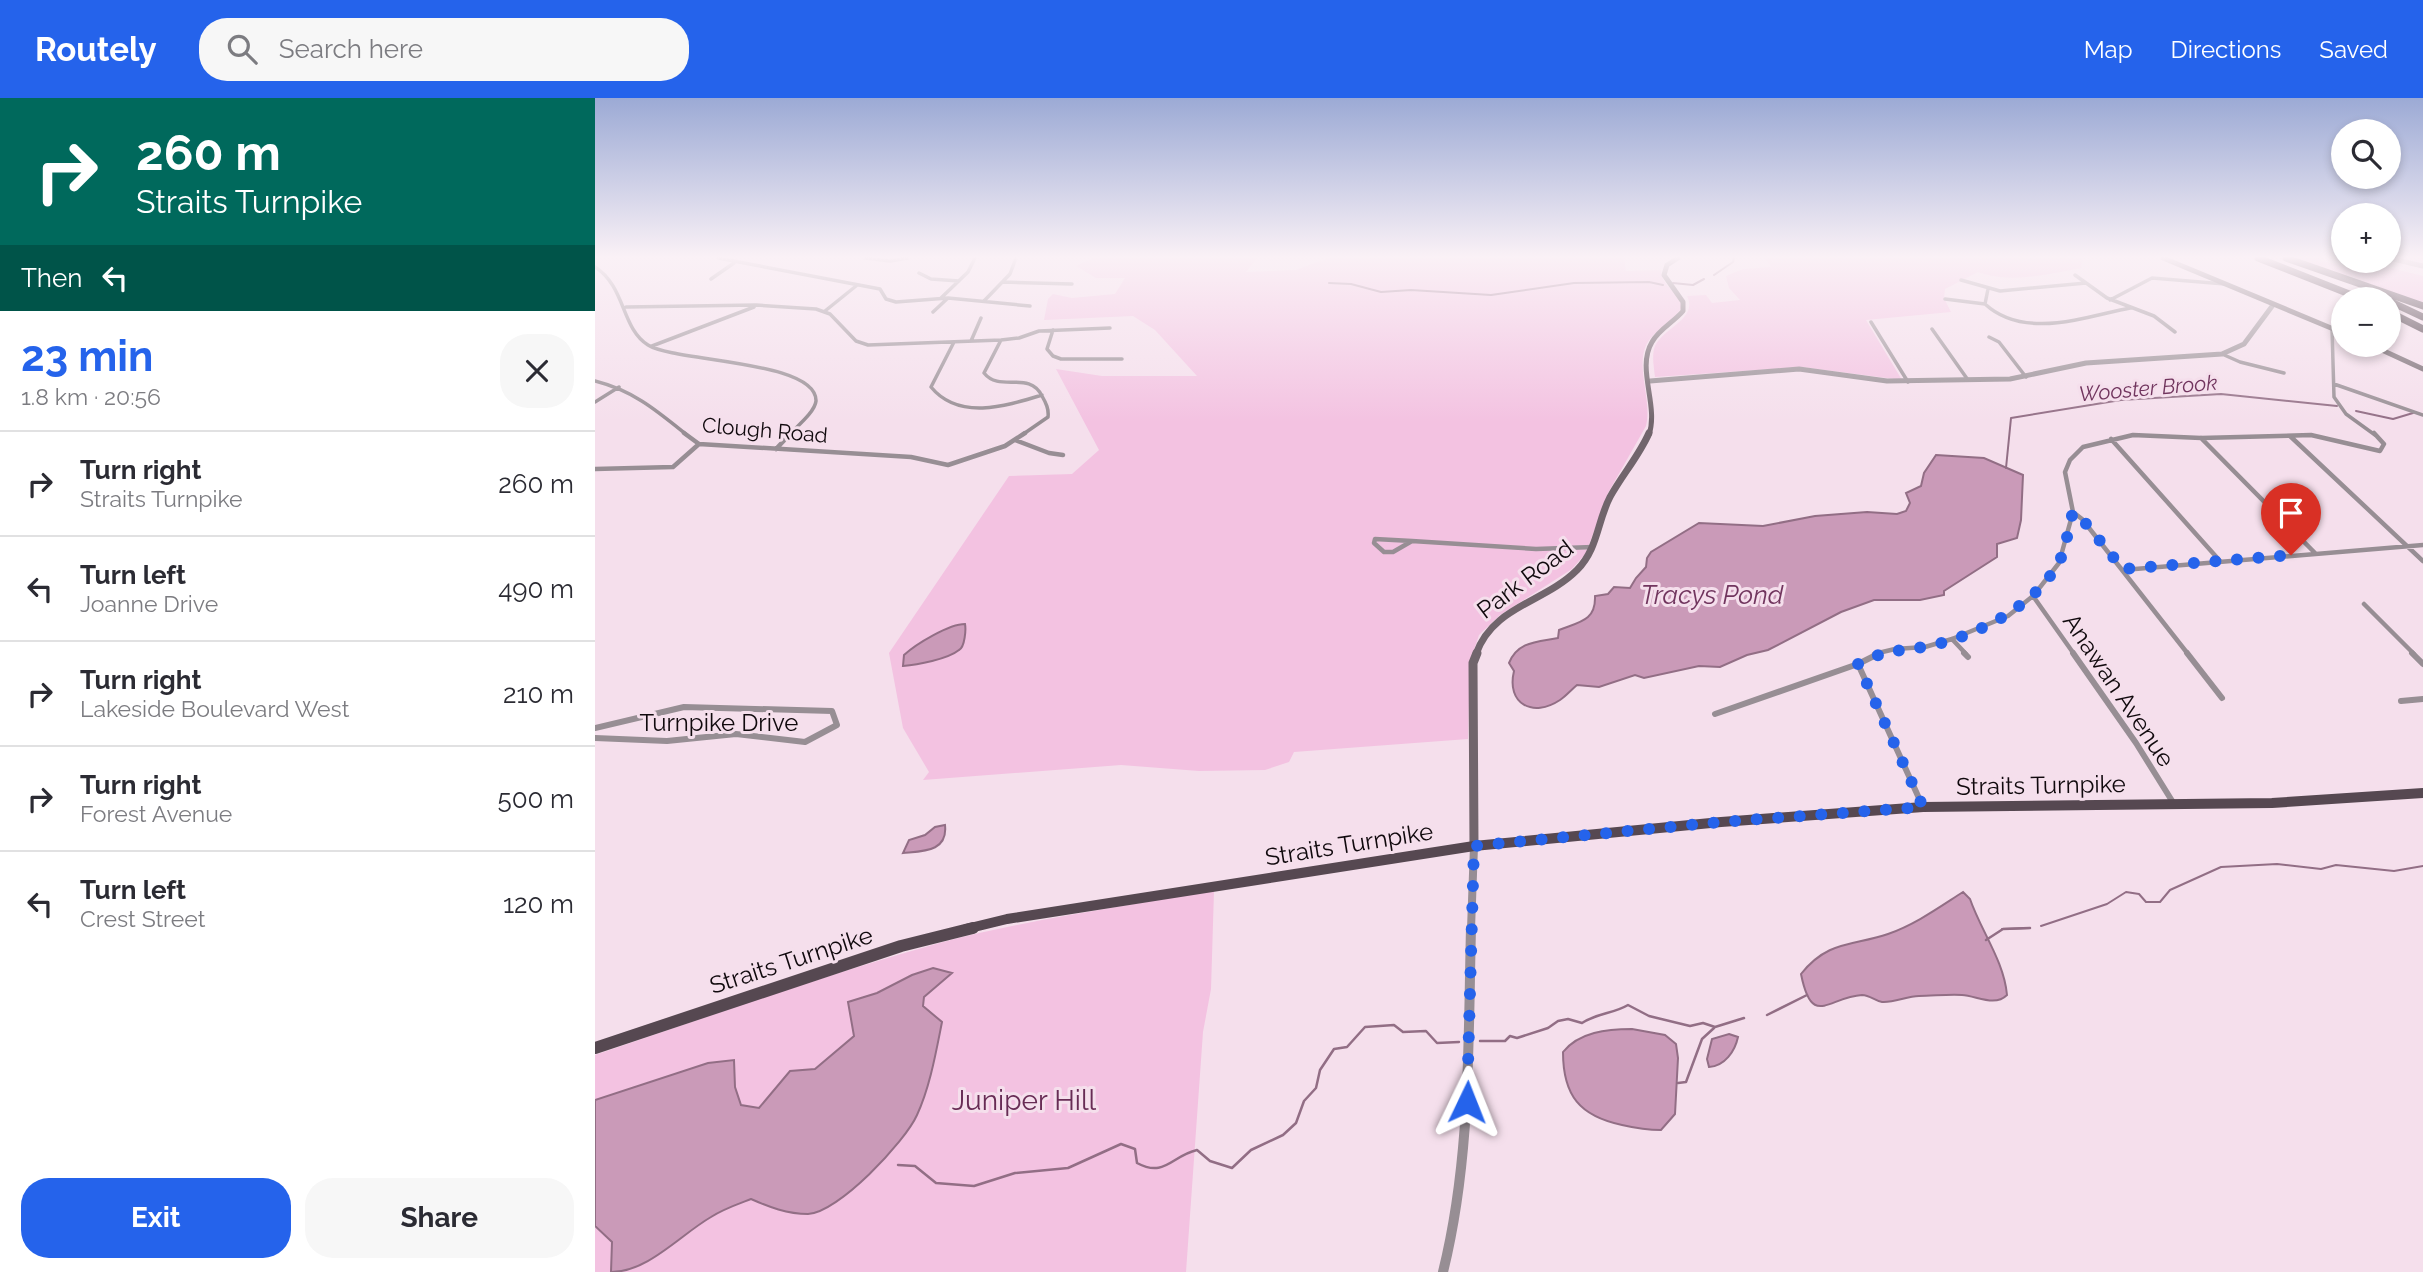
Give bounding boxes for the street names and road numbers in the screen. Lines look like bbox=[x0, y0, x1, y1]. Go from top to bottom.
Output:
street label: Clough Road bbox=[701, 412, 829, 448]
street label: Park Road bbox=[1471, 534, 1579, 624]
street label: Anawan Avenue bbox=[2057, 608, 2181, 772]
street label: Turnpike Drive bbox=[640, 708, 798, 737]
street label: Straits Turnpike bbox=[1956, 769, 2126, 801]
street label: Straits Turnpike bbox=[1263, 816, 1435, 872]
street label: Straits Turnpike bbox=[706, 920, 876, 1000]

